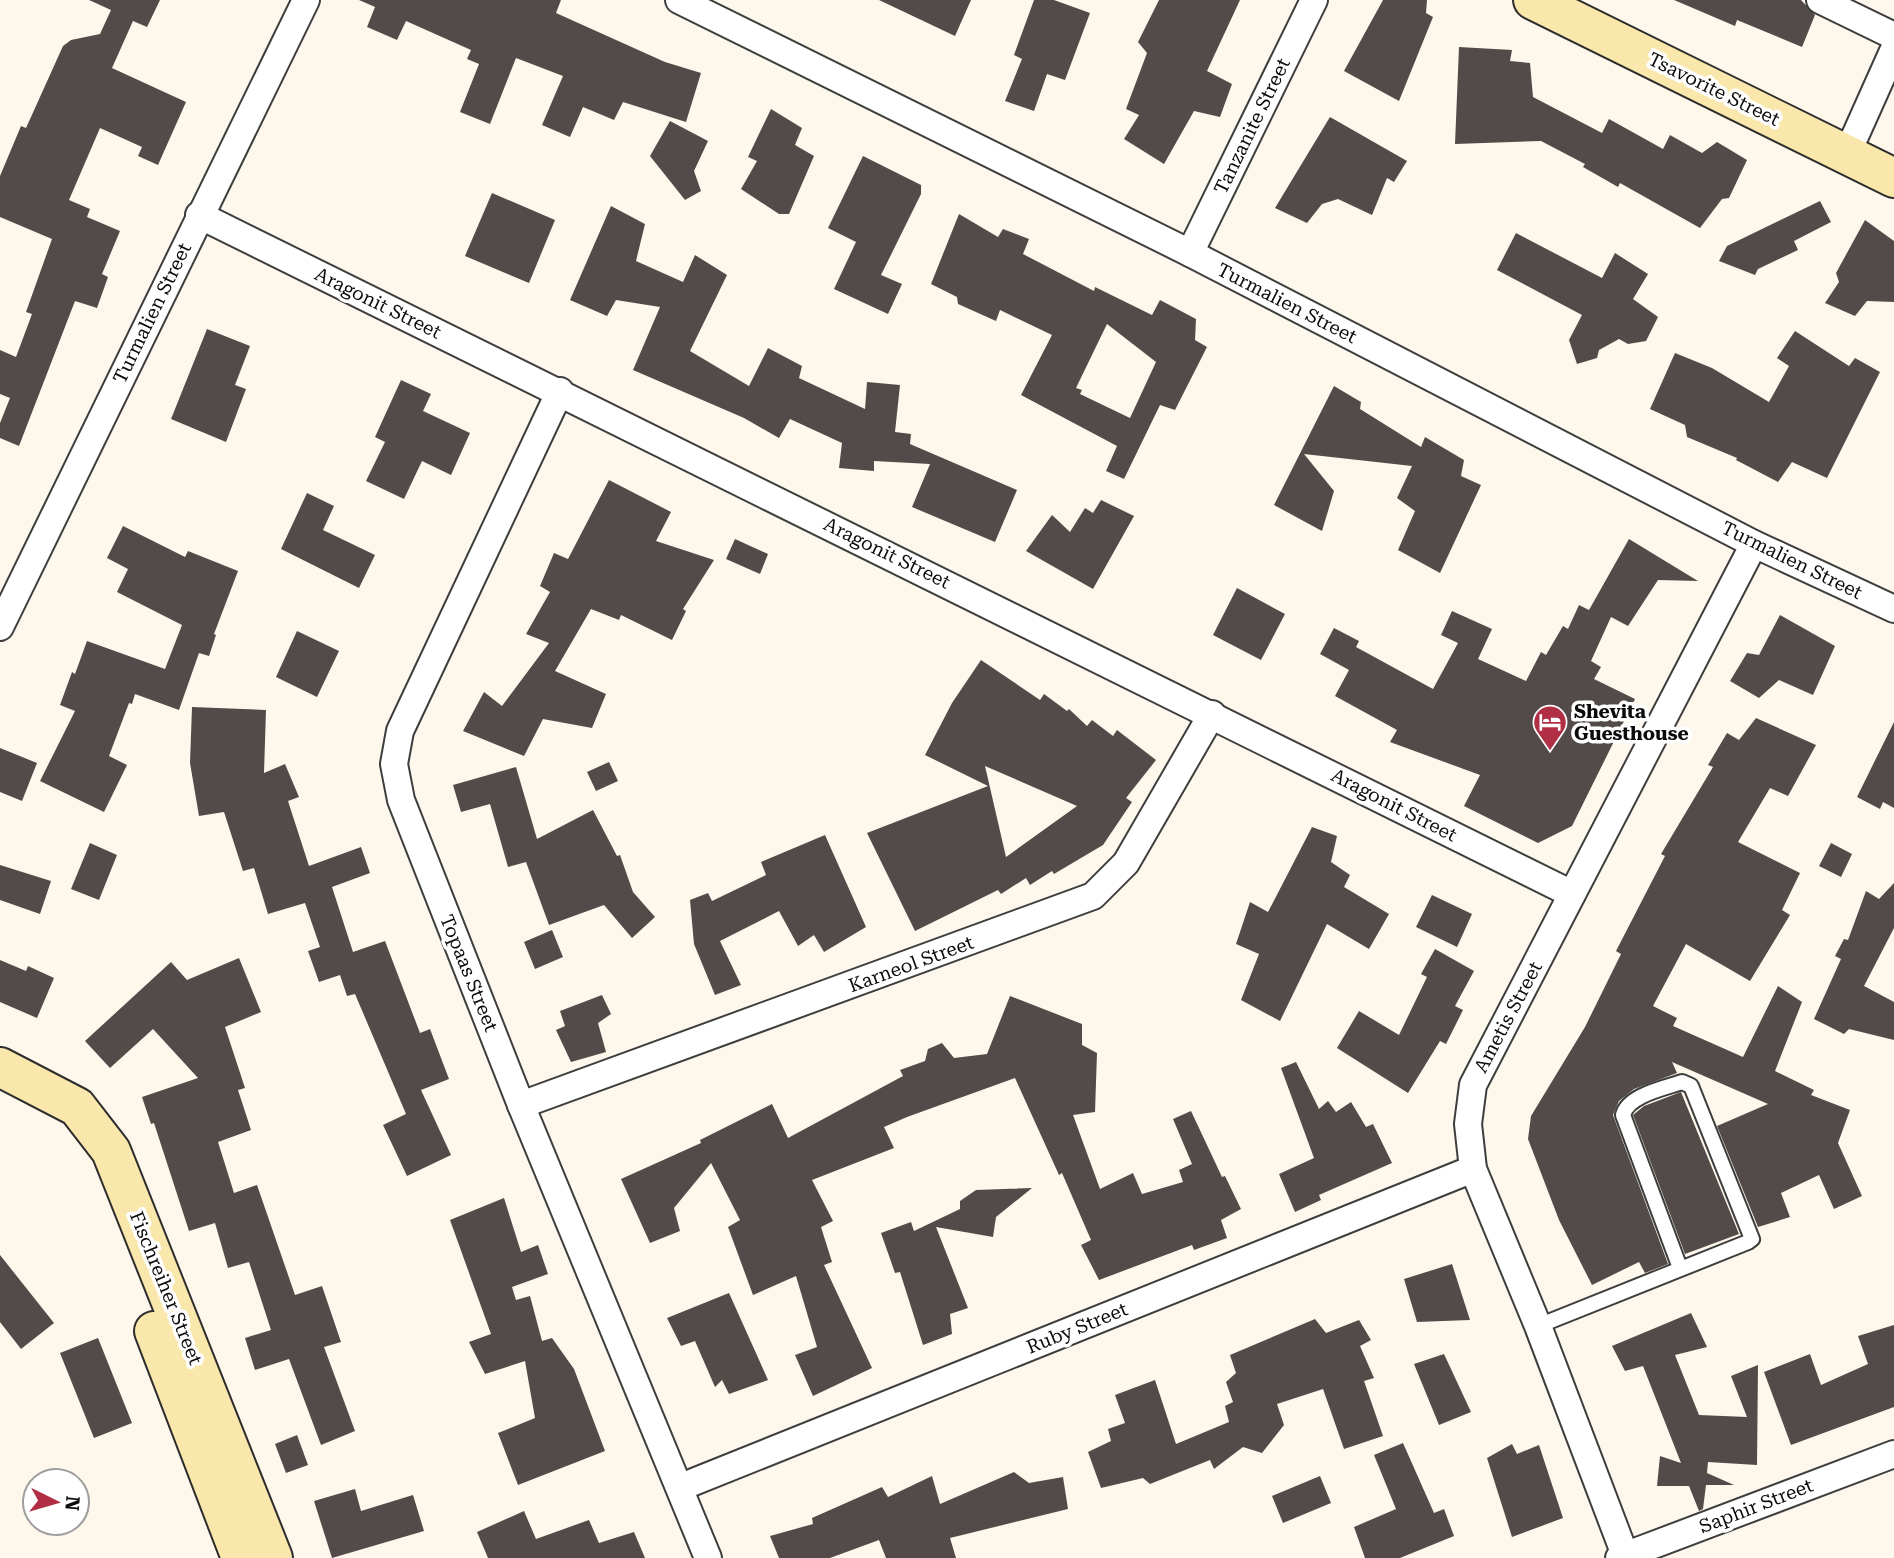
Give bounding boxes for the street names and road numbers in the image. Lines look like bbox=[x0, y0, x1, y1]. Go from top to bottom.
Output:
street label: Tsavorite Street bbox=[1645, 47, 1783, 131]
street label: Tanzanite Street bbox=[1209, 54, 1295, 198]
street label: Turmalien Street bbox=[108, 239, 196, 387]
street label: Turmalien Street bbox=[1213, 258, 1361, 348]
street label: Aragonit Street bbox=[311, 262, 445, 344]
street label: Aragonit Street bbox=[820, 512, 954, 594]
street label: Turmalien Street bbox=[1718, 516, 1866, 604]
street label: Aragonit Street bbox=[1327, 763, 1461, 847]
street label: Topaas Street bbox=[435, 911, 503, 1035]
street label: Karneol Street bbox=[845, 931, 977, 997]
street label: Ametis Street bbox=[1469, 957, 1547, 1077]
street label: Fischreiher Street bbox=[125, 1208, 207, 1368]
street label: Ruby Street bbox=[1023, 1297, 1131, 1359]
street label: Saphir Street bbox=[1696, 1474, 1816, 1538]

